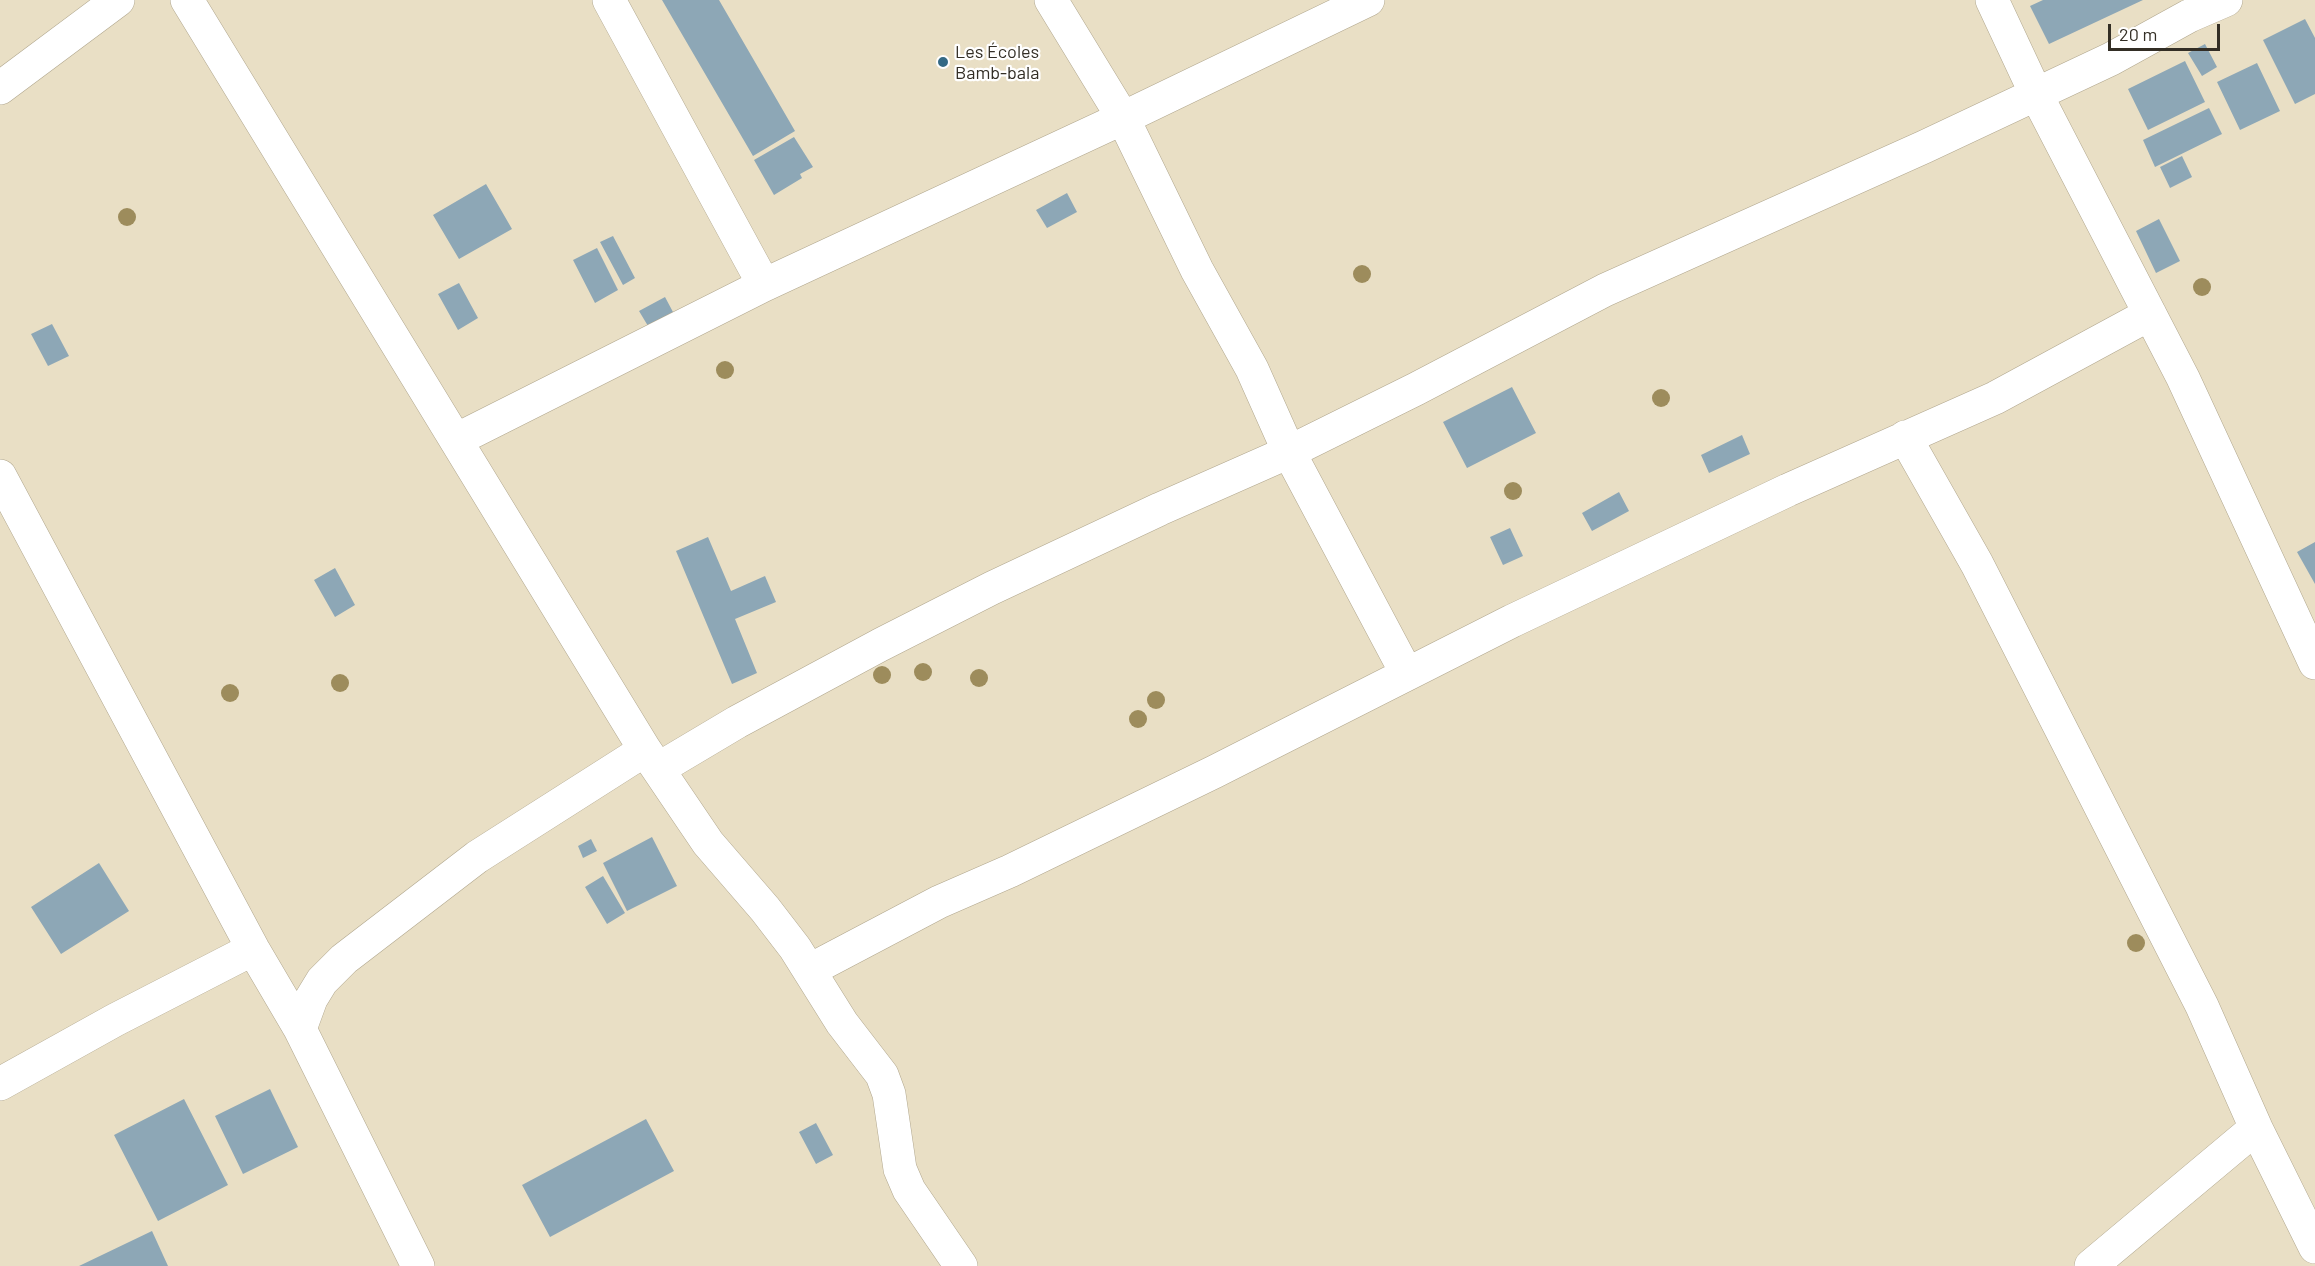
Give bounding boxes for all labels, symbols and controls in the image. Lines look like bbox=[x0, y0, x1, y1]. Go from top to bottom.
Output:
scale bar bbox=[2111, 12, 2224, 50]
text: 20 m bbox=[2119, 23, 2157, 45]
place label: Les Écoles Bamb-bala bbox=[955, 41, 1039, 84]
marker: Les Écoles Bamb-bala bbox=[936, 55, 950, 69]

